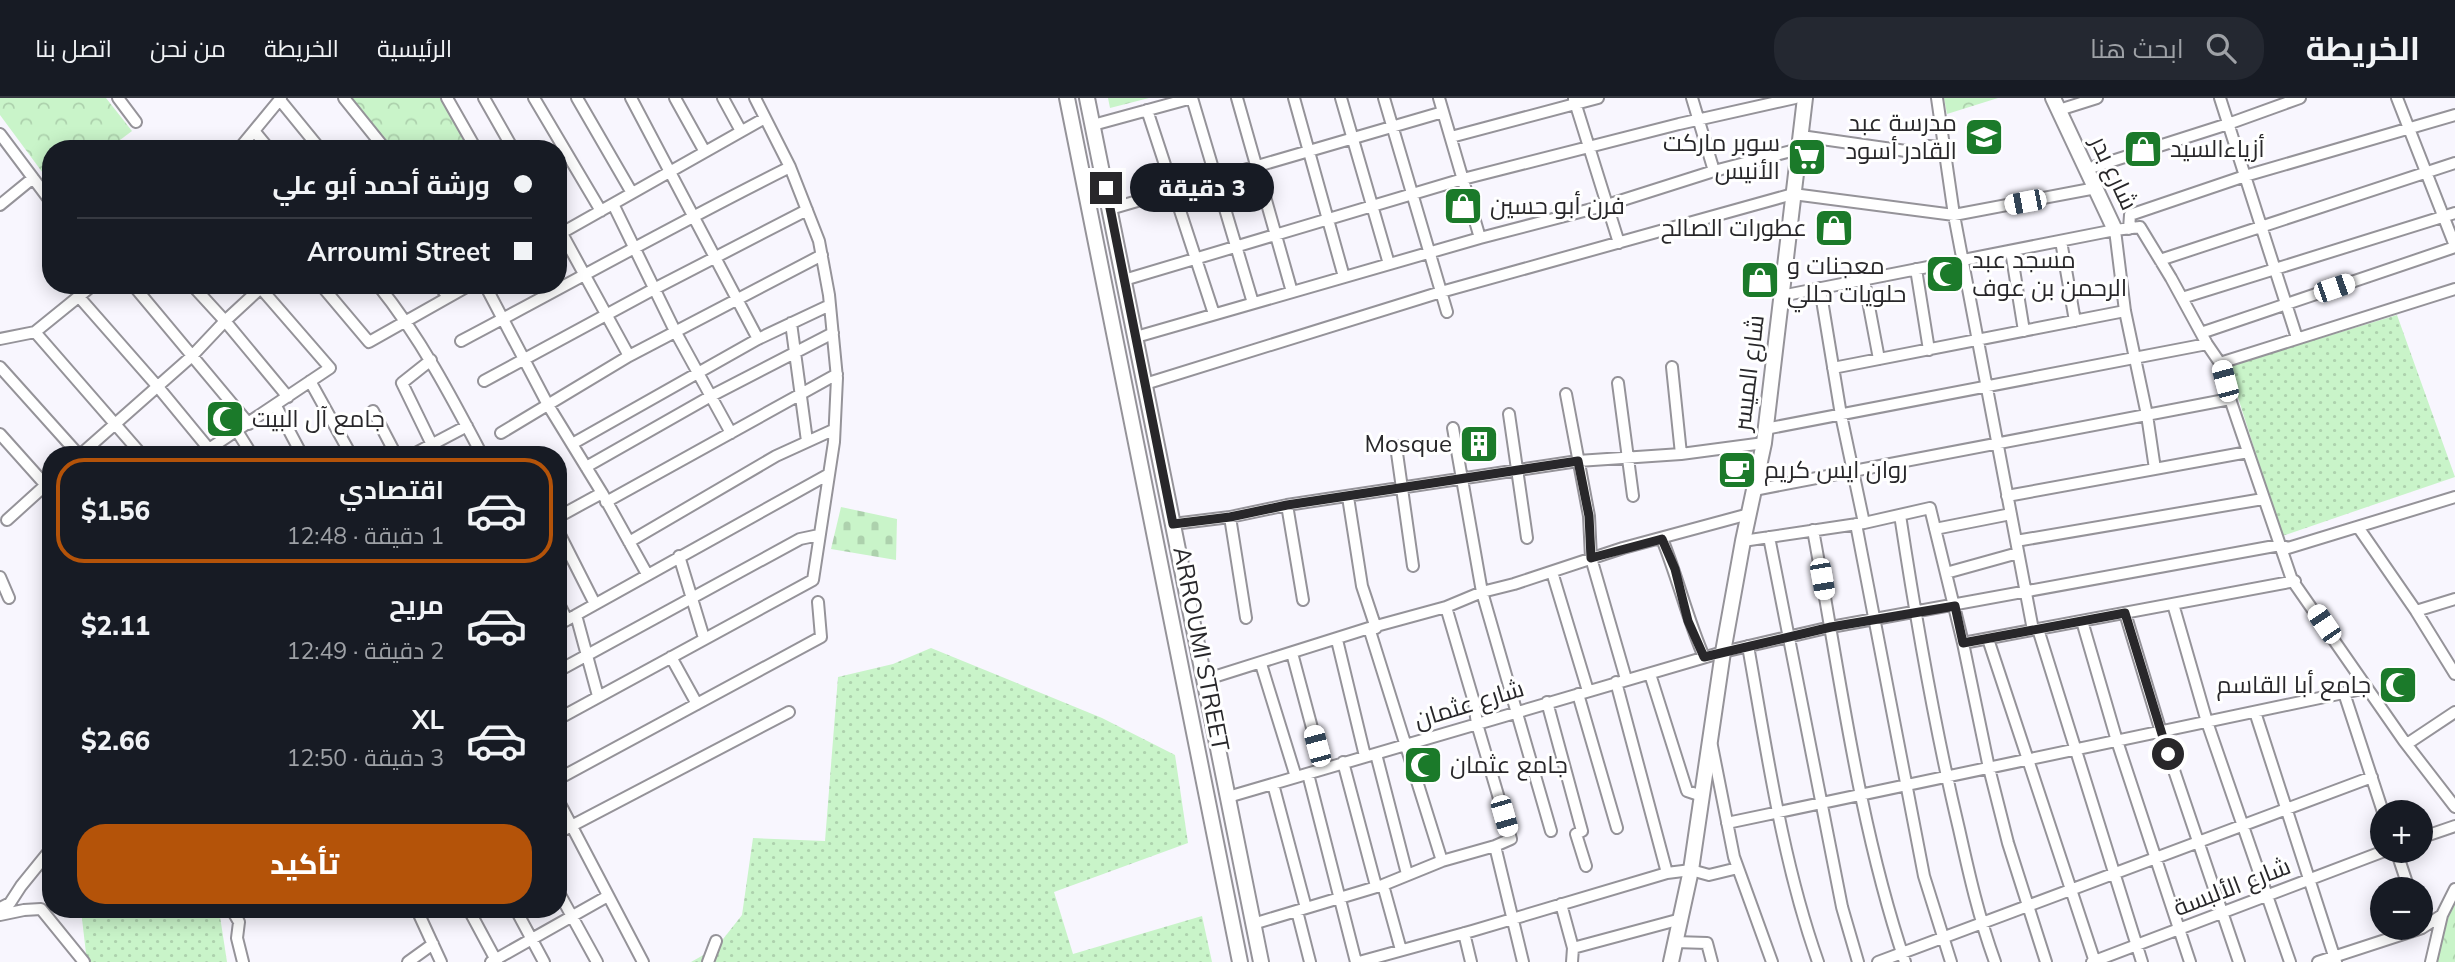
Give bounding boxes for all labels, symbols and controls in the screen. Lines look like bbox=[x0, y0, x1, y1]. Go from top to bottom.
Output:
search box bbox=[1774, 17, 2264, 80]
text: الخريطة bbox=[2306, 27, 2420, 68]
icon: search bbox=[2202, 29, 2240, 67]
text: ابحث هنا bbox=[2090, 32, 2184, 65]
text: اتصل بنا bbox=[35, 33, 112, 63]
text: من نحن bbox=[150, 33, 226, 63]
text: الخريطة bbox=[264, 33, 339, 63]
text: الرئيسية bbox=[377, 33, 452, 63]
place label: مدرسة عبد القادر أسود bbox=[1846, 107, 1957, 165]
school or university icon: مدرسة عبد القادر أسود bbox=[1963, 116, 2005, 158]
place label: سوبر ماركت الأنيس bbox=[1663, 127, 1780, 185]
shop icon: أزياءالسيد bbox=[2122, 128, 2164, 170]
street label: شارع بدر bbox=[2082, 129, 2145, 215]
place label: أزياءالسيد bbox=[2170, 133, 2265, 163]
supermarket icon: سوبر ماركت الأنيس bbox=[1786, 136, 1828, 178]
callout: 3 دقيقة bbox=[1130, 164, 1274, 212]
text: ورشة أحمد أبو علي bbox=[273, 168, 490, 201]
route end bbox=[1090, 172, 1122, 204]
text: 3 دقيقة bbox=[1158, 173, 1246, 202]
shop icon: فرن أبو حسين bbox=[1442, 185, 1484, 227]
car bbox=[2003, 188, 2048, 216]
place label: فرن أبو حسين bbox=[1490, 190, 1625, 220]
shop icon: عطورات الصالح bbox=[1813, 207, 1855, 249]
place label: عطورات الصالح bbox=[1661, 212, 1807, 244]
text: Arroumi Street bbox=[307, 235, 490, 268]
place label: مسجد عبد الرحمن بن عوف bbox=[1972, 244, 2127, 302]
place label: معجنات و حلويات حللي bbox=[1787, 250, 1906, 313]
mosque icon: مسجد عبد الرحمن بن عوف bbox=[1924, 253, 1966, 295]
shop icon: معجنات و حلويات حللي bbox=[1739, 259, 1781, 301]
car bbox=[2311, 271, 2358, 305]
street label: شارع الميسر bbox=[1726, 313, 1772, 435]
car bbox=[2210, 358, 2241, 404]
mosque icon: جامع آل البيت bbox=[204, 398, 246, 440]
place label: جامع آل البيت bbox=[252, 403, 385, 435]
building icon: Mosque bbox=[1458, 423, 1500, 465]
place label: Mosque bbox=[1364, 428, 1452, 458]
cafe icon: روان ايس كريم bbox=[1716, 449, 1758, 491]
place label: روان ايس كريم bbox=[1764, 454, 1908, 486]
text: اقتصادي bbox=[339, 473, 444, 506]
icon: car bbox=[465, 479, 528, 542]
text: $1.56 bbox=[81, 494, 150, 527]
text: 1 دقيقة · 12:48 bbox=[287, 521, 444, 550]
street label: ARROUMI STREET bbox=[1167, 544, 1237, 754]
car bbox=[1809, 556, 1836, 602]
text: مريح bbox=[389, 588, 444, 621]
icon: car bbox=[465, 594, 528, 657]
car bbox=[2304, 601, 2345, 647]
text: $2.11 bbox=[81, 609, 150, 642]
text: 2 دقيقة · 12:49 bbox=[287, 636, 444, 665]
mosque icon: جامع أبا القاسم bbox=[2377, 664, 2419, 706]
place label: جامع أبا القاسم bbox=[2216, 669, 2371, 701]
street label: شارع عثمان bbox=[1410, 672, 1528, 736]
text: XL bbox=[412, 703, 444, 736]
icon: car bbox=[465, 709, 528, 772]
car bbox=[1302, 723, 1333, 769]
text: $2.66 bbox=[81, 724, 150, 757]
route start bbox=[2152, 738, 2184, 770]
text: 3 دقيقة · 12:50 bbox=[287, 743, 444, 772]
mosque icon: جامع عثمان bbox=[1402, 744, 1444, 786]
place label: جامع عثمان bbox=[1450, 749, 1568, 781]
car bbox=[1489, 793, 1520, 839]
map controls bbox=[2370, 800, 2433, 940]
button: + bbox=[2370, 800, 2433, 863]
button: تأكيد bbox=[77, 824, 532, 904]
street label: شارع الألبسة bbox=[2169, 850, 2295, 924]
button: − bbox=[2370, 877, 2433, 940]

